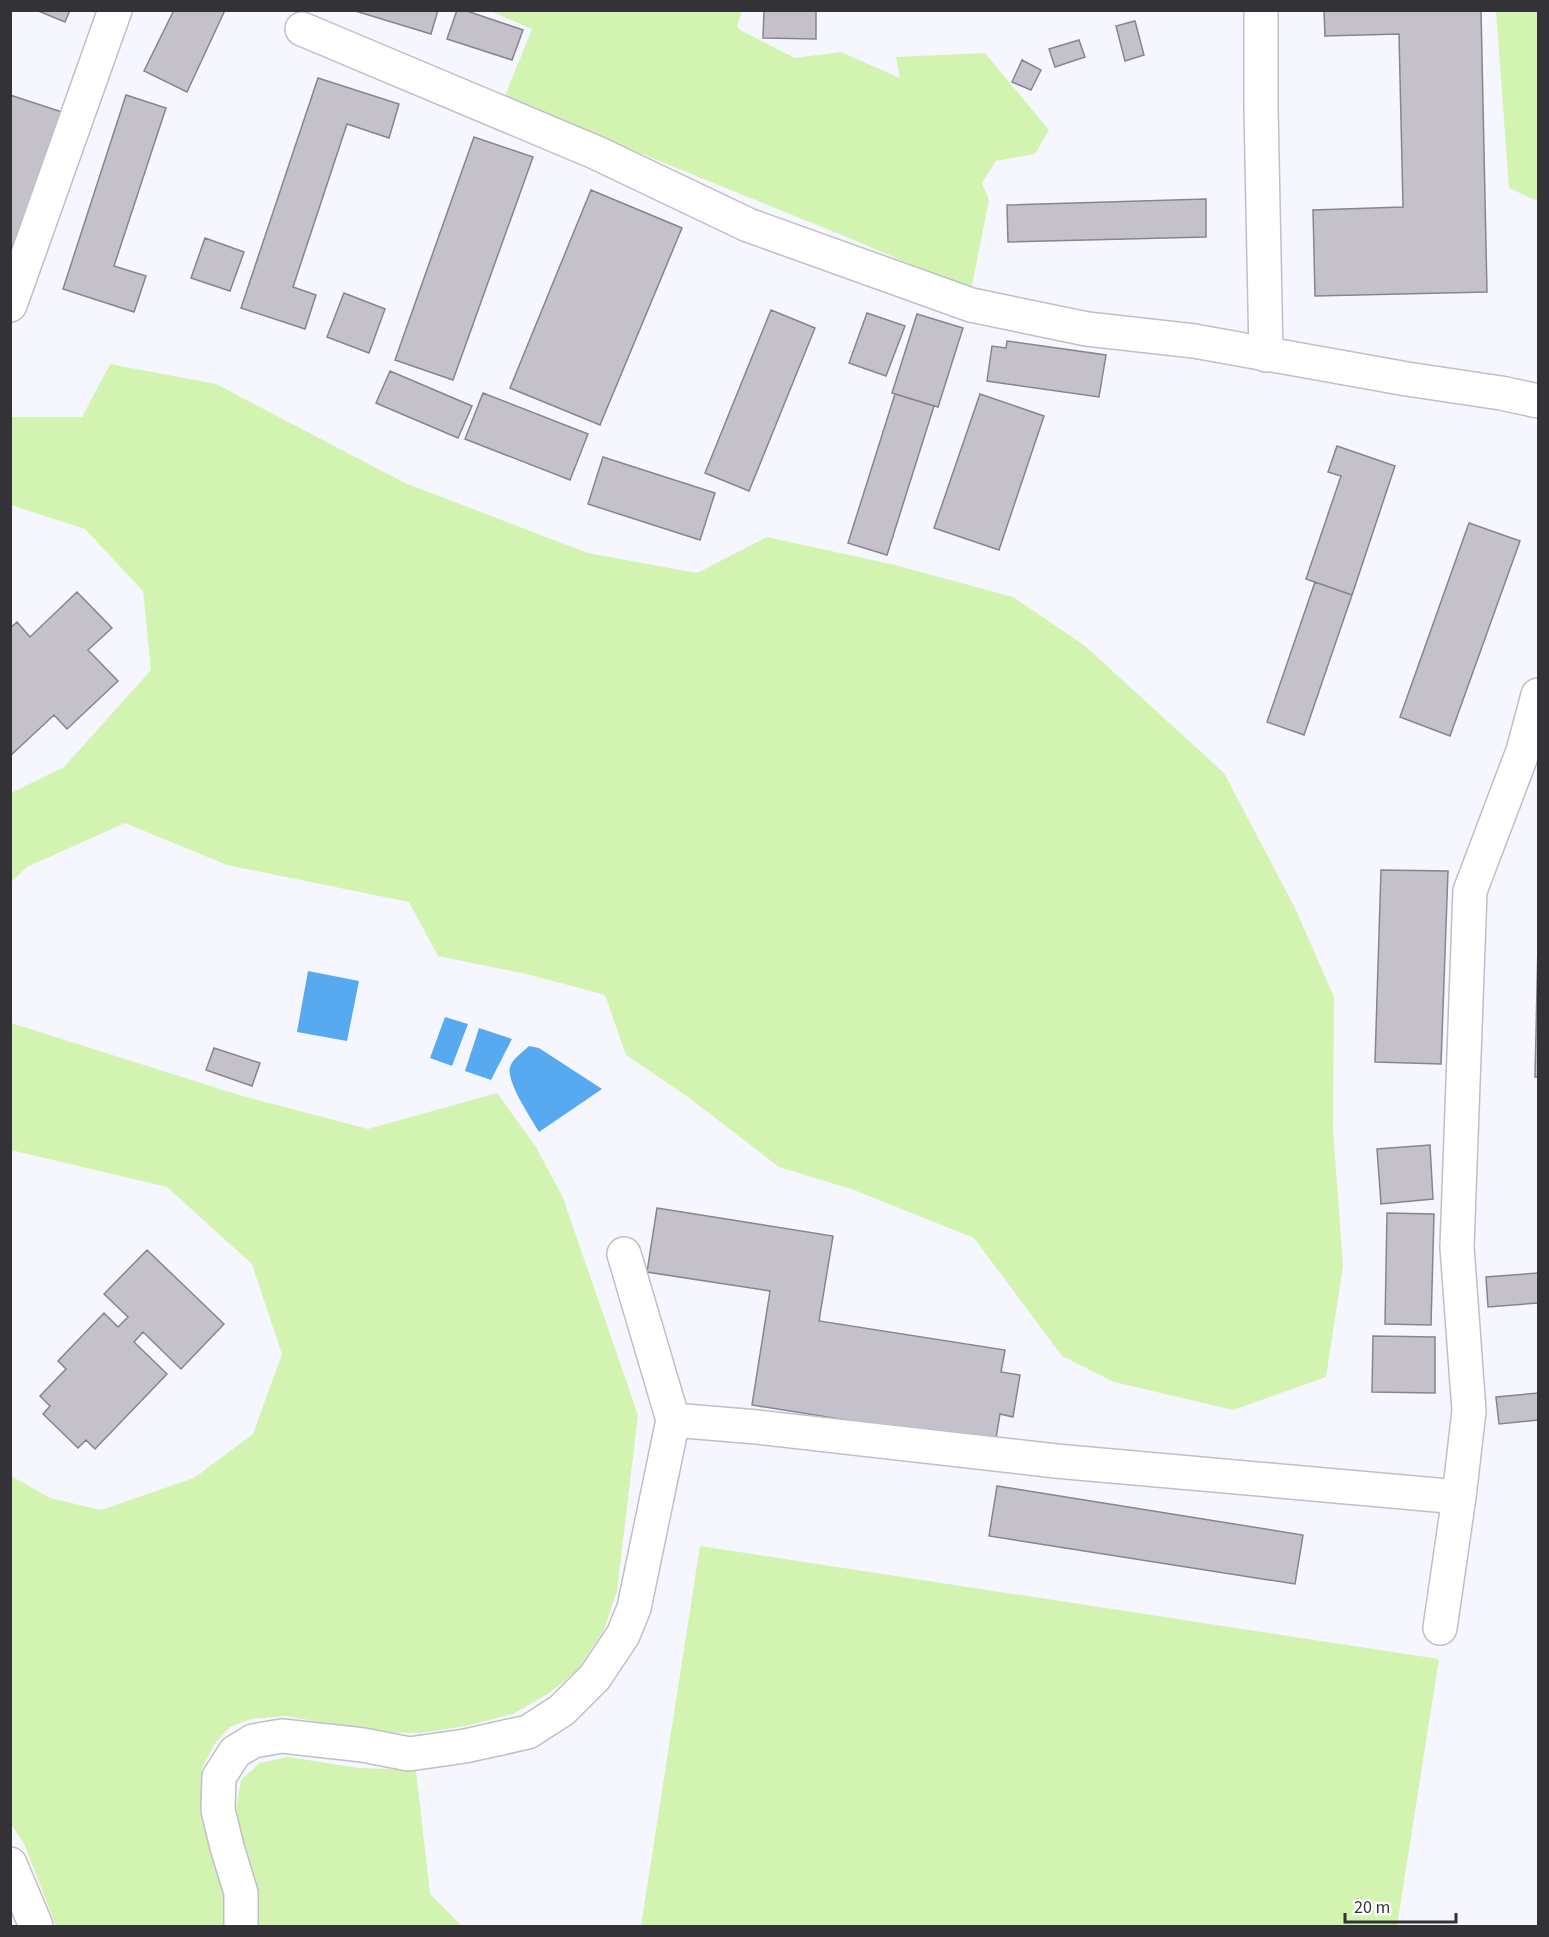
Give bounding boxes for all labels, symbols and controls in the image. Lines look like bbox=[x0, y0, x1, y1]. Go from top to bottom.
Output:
scale bar bbox=[1345, 1886, 1456, 1924]
text: 20 m bbox=[1354, 1895, 1390, 1920]

